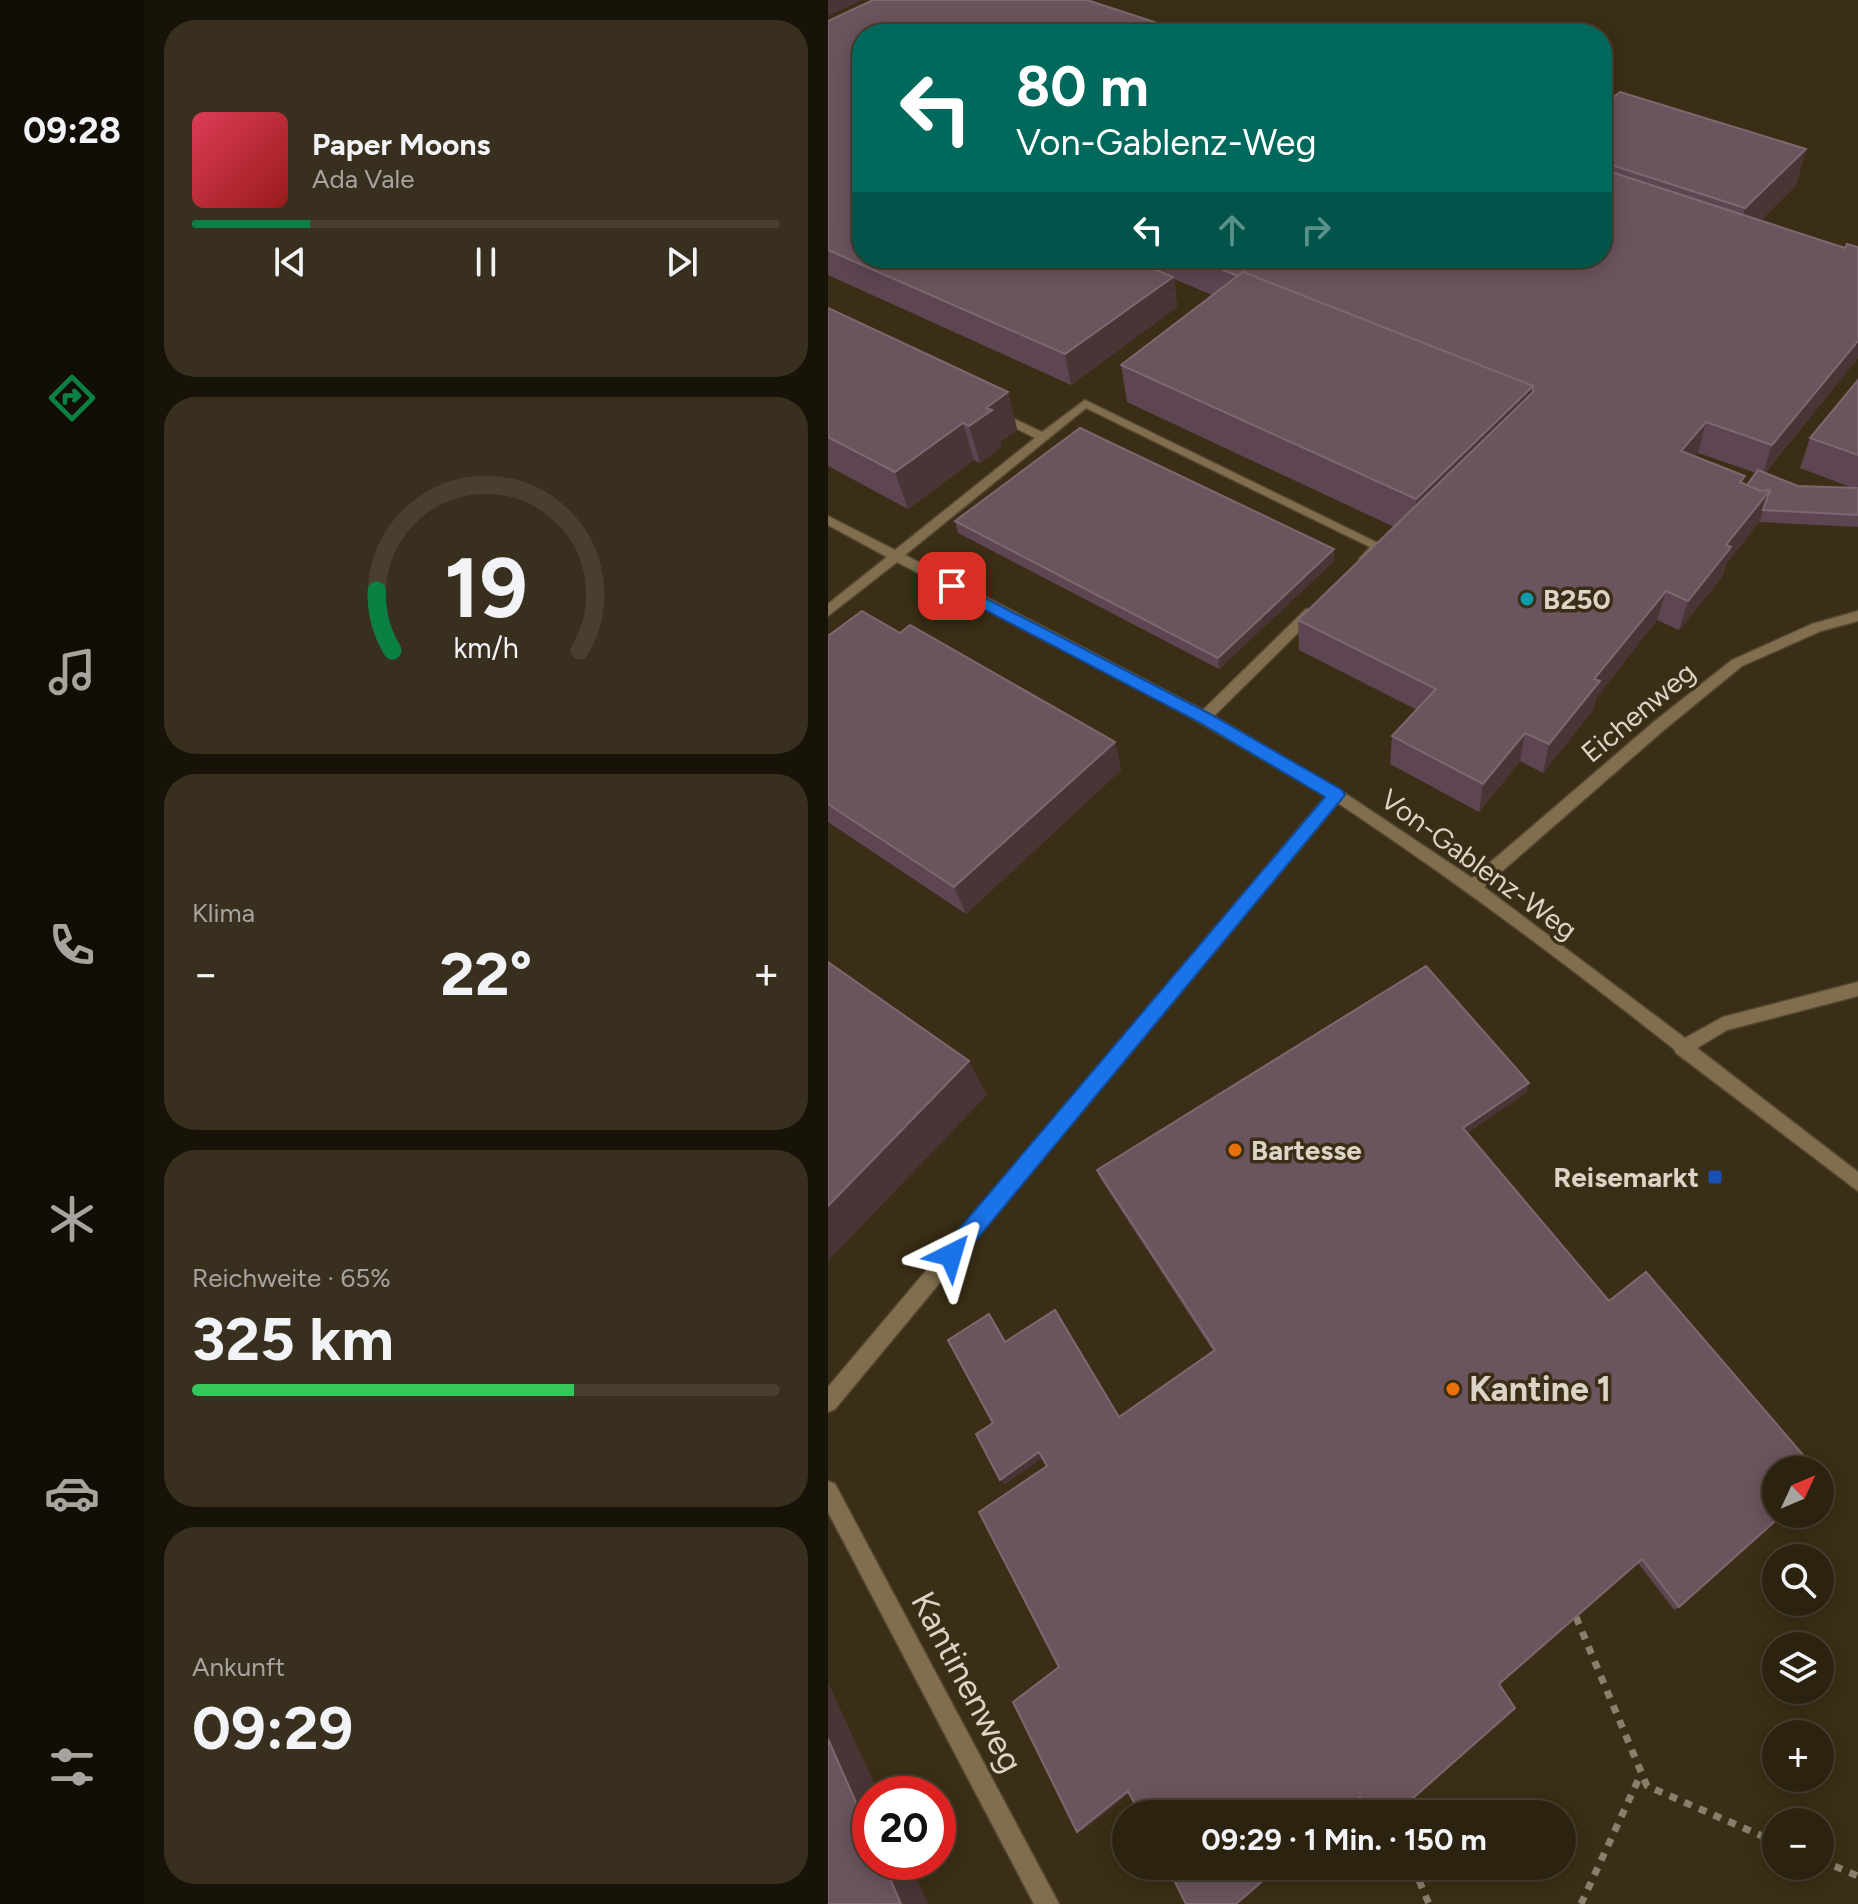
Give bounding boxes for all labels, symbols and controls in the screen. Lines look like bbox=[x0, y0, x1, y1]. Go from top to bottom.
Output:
text: 80 m bbox=[1016, 53, 1149, 120]
icon: left bbox=[884, 56, 988, 160]
text: 09:28 bbox=[23, 109, 121, 152]
text: Von-Gablenz-Weg bbox=[1016, 121, 1317, 164]
text: Paper Moons bbox=[312, 126, 491, 163]
text: Ada Vale bbox=[312, 163, 415, 195]
icon: left bbox=[1126, 208, 1170, 252]
icon: ahead bbox=[1210, 208, 1254, 252]
icon: right bbox=[1294, 208, 1338, 252]
icon: previous bbox=[268, 240, 312, 284]
icon: pause bbox=[464, 240, 508, 284]
icon: next bbox=[660, 240, 704, 284]
icon: directions bbox=[44, 370, 100, 426]
text: 19 bbox=[444, 538, 528, 638]
pin bbox=[918, 552, 986, 620]
icon: arrive bbox=[930, 564, 974, 608]
place label: B250 bbox=[1543, 582, 1611, 616]
marker: B250 bbox=[1518, 590, 1536, 608]
text: km/h bbox=[453, 631, 519, 665]
icon: music bbox=[44, 644, 100, 700]
street label: Eichenweg bbox=[1574, 655, 1702, 769]
street label: Von-Gablenz-Weg bbox=[1374, 782, 1584, 946]
text: Klima bbox=[192, 897, 255, 929]
icon: phone bbox=[44, 917, 100, 973]
text: 22° bbox=[440, 938, 532, 1010]
text: − bbox=[192, 947, 219, 1000]
text: + bbox=[753, 947, 780, 1000]
place label: Bartesse bbox=[1251, 1133, 1362, 1167]
marker: Bartesse bbox=[1226, 1141, 1244, 1159]
place label: Reisemarkt bbox=[1553, 1160, 1699, 1194]
marker: Reisemarkt bbox=[1706, 1168, 1724, 1186]
icon: climate bbox=[44, 1191, 100, 1247]
position arrow bbox=[909, 1213, 993, 1297]
text: Reichweite · 65% bbox=[192, 1262, 391, 1294]
text: 325 km bbox=[192, 1303, 394, 1375]
place label: Kantine 1 bbox=[1469, 1369, 1611, 1410]
marker: Kantine 1 bbox=[1444, 1380, 1462, 1398]
north arrow bbox=[1762, 1456, 1834, 1528]
map controls bbox=[1762, 1456, 1834, 1880]
icon: car bbox=[44, 1465, 100, 1521]
button: search bbox=[1762, 1544, 1834, 1616]
street label: Kantinenweg bbox=[902, 1585, 1032, 1779]
button: layers bbox=[1762, 1632, 1834, 1704]
text: Ankunft bbox=[192, 1651, 285, 1683]
text: 09:29 bbox=[192, 1692, 353, 1764]
button: + bbox=[1762, 1720, 1834, 1792]
icon: filters bbox=[44, 1739, 100, 1795]
speed limit sign: 20 bbox=[852, 1776, 956, 1880]
button: − bbox=[1762, 1808, 1834, 1880]
text: 09:29 · 1 Min. · 150 m bbox=[1201, 1821, 1487, 1858]

